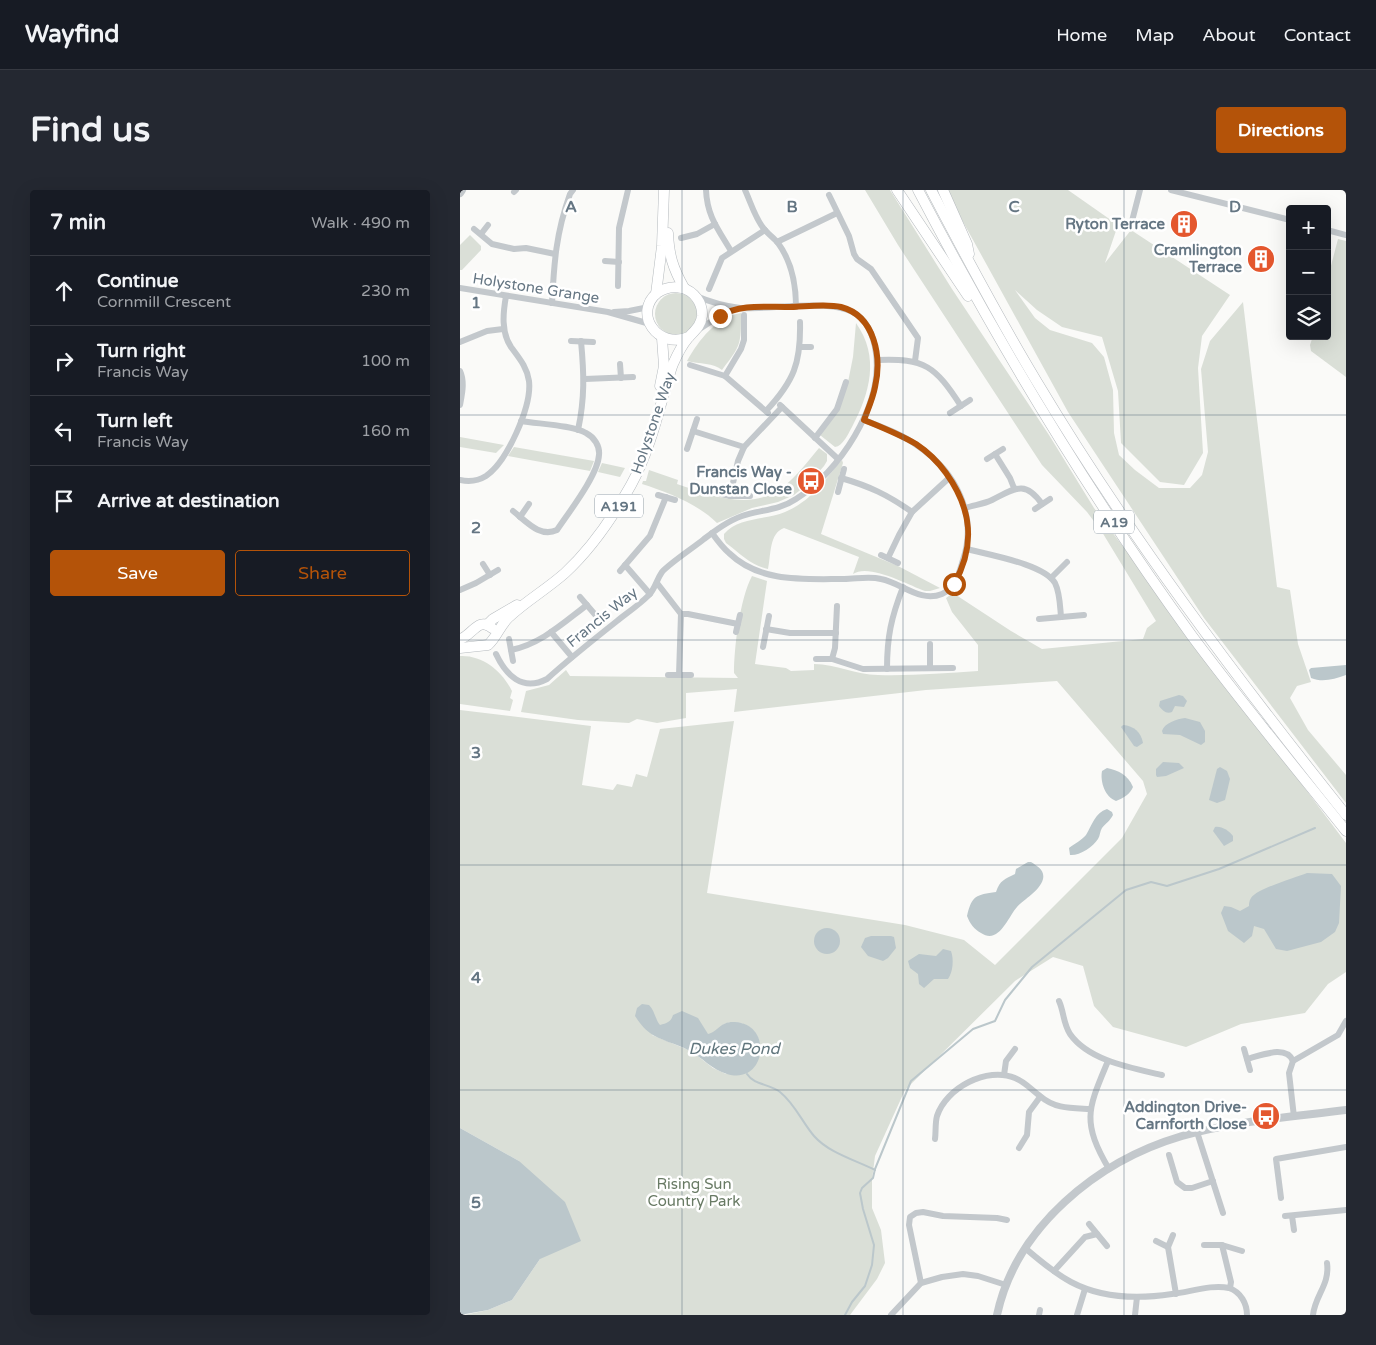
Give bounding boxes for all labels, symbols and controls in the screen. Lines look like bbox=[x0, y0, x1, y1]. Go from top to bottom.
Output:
text: Wayfind bbox=[25, 20, 120, 49]
text: Home bbox=[1056, 24, 1107, 46]
text: Map bbox=[1135, 24, 1174, 46]
text: About bbox=[1202, 24, 1256, 46]
text: Contact bbox=[1284, 24, 1351, 46]
button: Directions bbox=[1216, 107, 1346, 153]
text: Find us bbox=[30, 109, 150, 151]
text: A bbox=[565, 197, 577, 217]
text: B bbox=[786, 197, 798, 217]
text: C bbox=[1008, 197, 1020, 217]
text: D bbox=[1229, 197, 1241, 217]
map controls bbox=[1286, 205, 1331, 340]
button: + bbox=[1286, 205, 1331, 250]
building icon: Ryton Terrace bbox=[1169, 209, 1199, 239]
text: 7 min bbox=[50, 210, 106, 235]
text: Walk · 490 m bbox=[311, 213, 410, 233]
place label: Ryton Terrace bbox=[1065, 215, 1166, 234]
place label: Cramlington Terrace bbox=[1154, 241, 1243, 276]
building icon: Cramlington Terrace bbox=[1246, 244, 1276, 274]
button: − bbox=[1286, 250, 1331, 295]
street label: Holystone Grange bbox=[471, 269, 601, 307]
text: Continue bbox=[97, 270, 179, 292]
icon: ahead bbox=[50, 277, 78, 305]
text: 230 m bbox=[361, 281, 410, 301]
text: Cornmill Crescent bbox=[97, 292, 231, 312]
text: 1 bbox=[471, 293, 481, 313]
button: layers bbox=[1286, 295, 1331, 340]
route end bbox=[709, 305, 732, 328]
text: Turn right bbox=[97, 340, 185, 362]
icon: right bbox=[50, 347, 78, 375]
text: 100 m bbox=[361, 351, 410, 371]
text: Francis Way bbox=[97, 362, 189, 382]
street label: Holystone Way bbox=[627, 370, 679, 476]
text: Turn left bbox=[97, 410, 173, 432]
icon: left bbox=[50, 417, 78, 445]
text: 160 m bbox=[361, 421, 410, 441]
text: Francis Way bbox=[97, 432, 189, 452]
place label: Francis Way - Dunstan Close bbox=[689, 463, 792, 498]
bus stop icon: Francis Way - Dunstan Close bbox=[796, 466, 826, 496]
icon: arrive bbox=[50, 487, 78, 515]
text: Arrive at destination bbox=[97, 490, 280, 512]
road number: A191 bbox=[595, 494, 643, 518]
road number: A19 bbox=[1094, 511, 1134, 534]
text: 2 bbox=[471, 518, 481, 538]
button: Save bbox=[50, 550, 225, 596]
button: Share bbox=[235, 550, 410, 596]
route start bbox=[943, 573, 966, 596]
street label: Francis Way bbox=[563, 583, 641, 651]
text: 3 bbox=[471, 743, 481, 763]
text: 4 bbox=[471, 968, 481, 988]
water label: Dukes Pond bbox=[688, 1039, 782, 1059]
place label: Addington Drive- Carnforth Close bbox=[1124, 1098, 1248, 1133]
bus stop icon: Addington Drive- Carnforth Close bbox=[1251, 1101, 1281, 1131]
park label: Rising Sun Country Park bbox=[648, 1175, 740, 1210]
text: 5 bbox=[471, 1193, 481, 1213]

